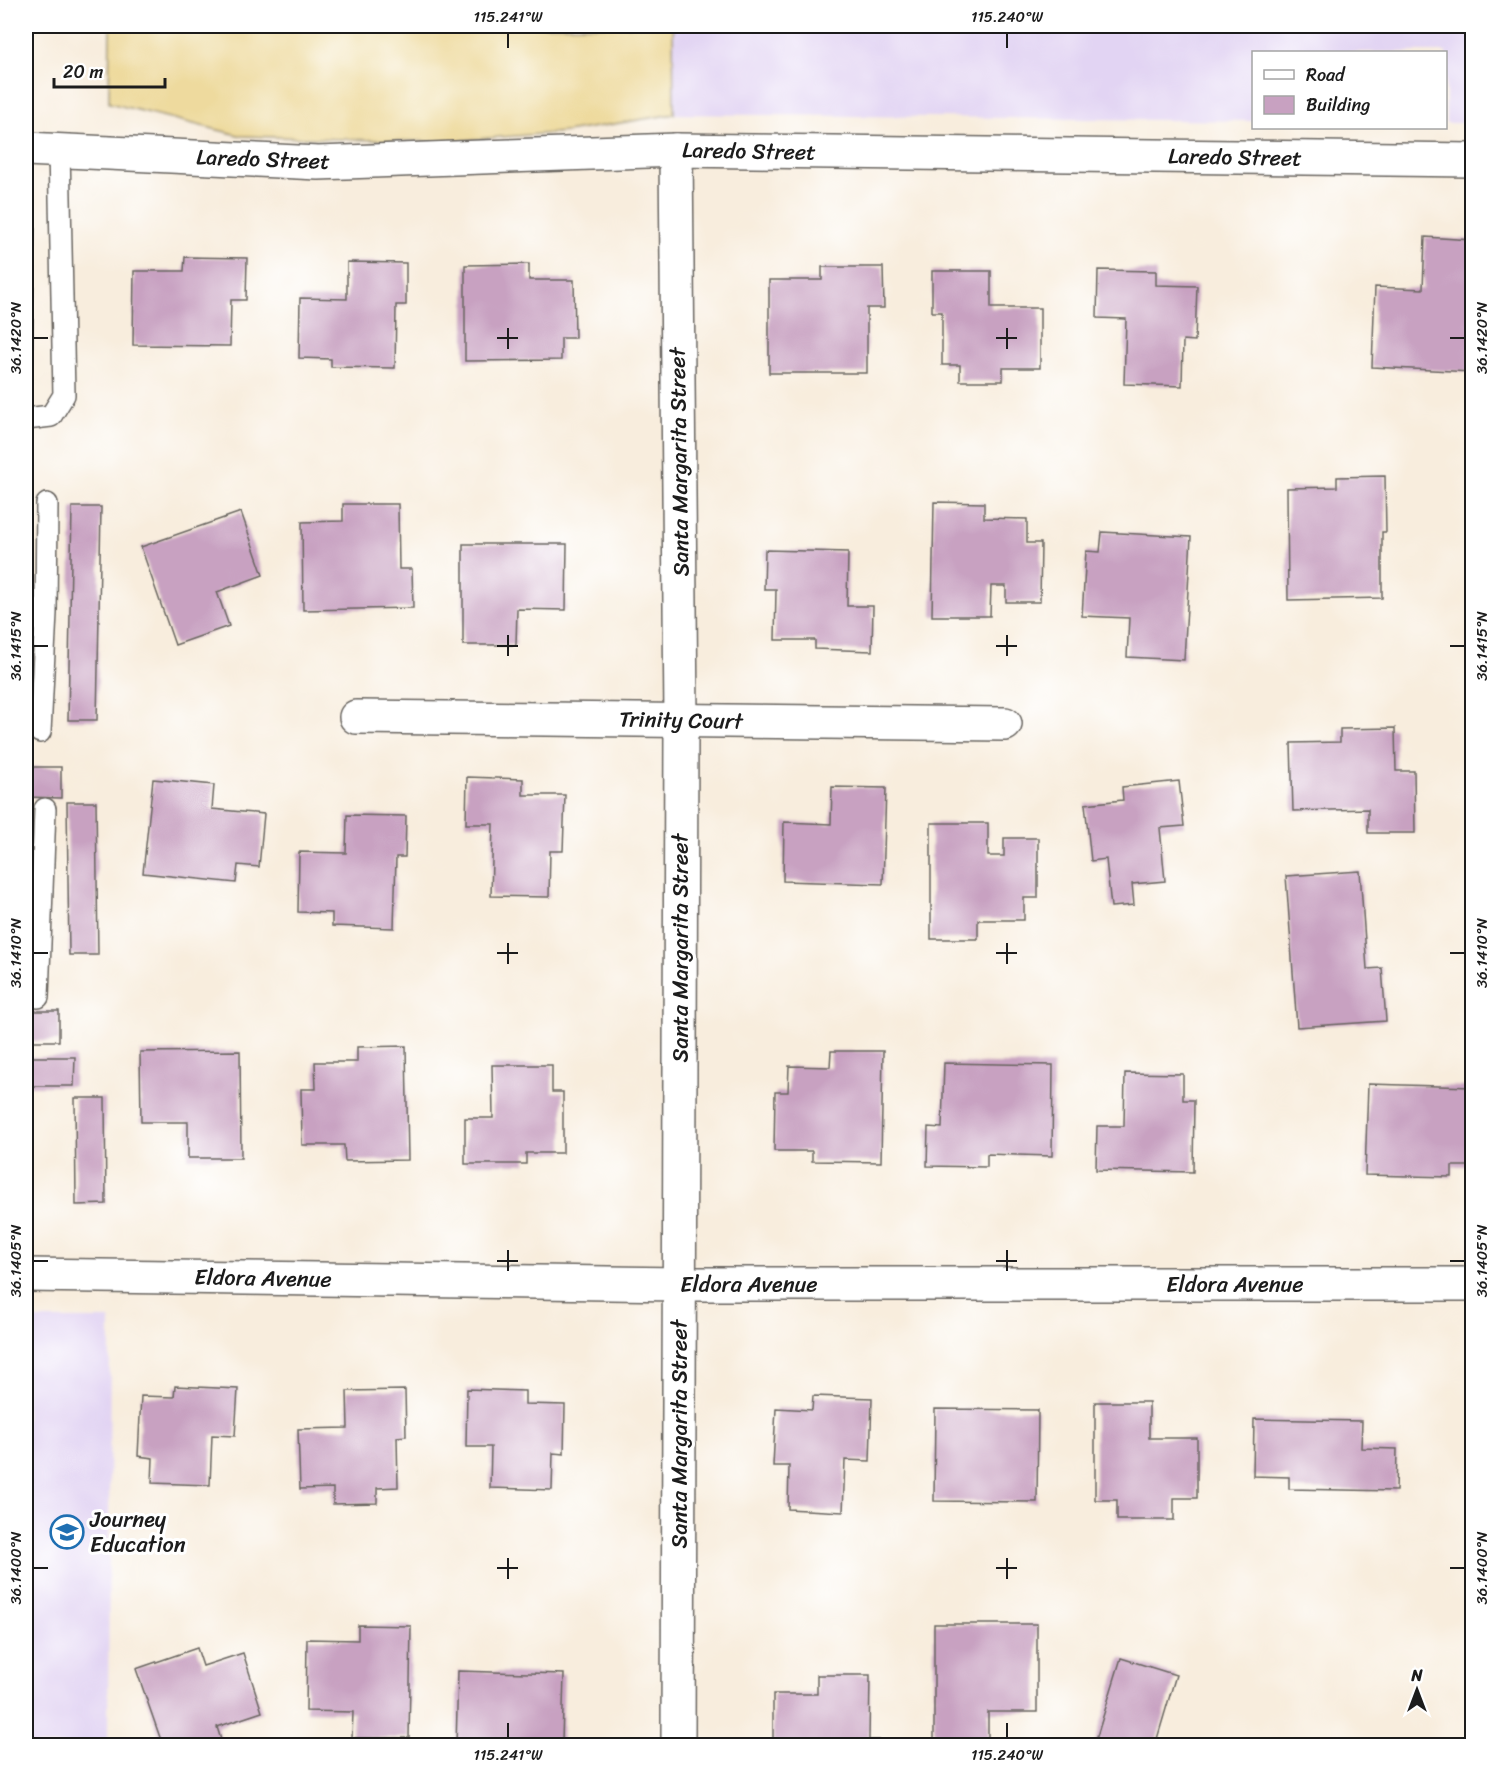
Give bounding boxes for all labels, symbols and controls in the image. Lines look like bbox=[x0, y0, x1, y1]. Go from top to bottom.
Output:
text: 115.241°W bbox=[473, 4, 543, 30]
text: 115.240°W bbox=[971, 4, 1043, 30]
scale bar bbox=[54, 51, 165, 89]
legend bbox=[1252, 51, 1447, 129]
text: 20 m bbox=[63, 56, 103, 88]
text: Road bbox=[1306, 59, 1346, 91]
text: Building bbox=[1306, 89, 1370, 121]
street label: Laredo Street bbox=[682, 130, 817, 172]
street label: Laredo Street bbox=[1168, 136, 1303, 178]
street label: Laredo Street bbox=[196, 137, 331, 181]
text: 36.1420°N bbox=[3, 301, 29, 374]
text: 36.1420°N bbox=[1469, 301, 1495, 374]
street label: Santa Margarita Street bbox=[657, 346, 700, 577]
text: 36.1415°N bbox=[3, 611, 29, 681]
text: 36.1415°N bbox=[1469, 611, 1495, 681]
street label: Trinity Court bbox=[619, 699, 744, 741]
street label: Santa Margarita Street bbox=[661, 832, 700, 1062]
text: 36.1410°N bbox=[3, 917, 29, 988]
text: 36.1410°N bbox=[1469, 917, 1495, 988]
text: 36.1405°N bbox=[3, 1224, 29, 1297]
text: 36.1405°N bbox=[1469, 1224, 1495, 1297]
street label: Eldora Avenue bbox=[194, 1257, 332, 1299]
street label: Eldora Avenue bbox=[680, 1265, 818, 1304]
street label: Eldora Avenue bbox=[1166, 1265, 1304, 1304]
street label: Santa Margarita Street bbox=[660, 1318, 699, 1548]
place label: Journey Education bbox=[89, 1500, 186, 1564]
school or university icon: Journey Education bbox=[49, 1514, 85, 1550]
text: 36.1400°N bbox=[3, 1531, 29, 1604]
text: 36.1400°N bbox=[1469, 1531, 1495, 1604]
north arrow bbox=[1387, 1660, 1447, 1720]
text: N bbox=[1410, 1661, 1423, 1690]
text: 115.241°W bbox=[473, 1742, 543, 1768]
text: 115.240°W bbox=[971, 1742, 1043, 1768]

